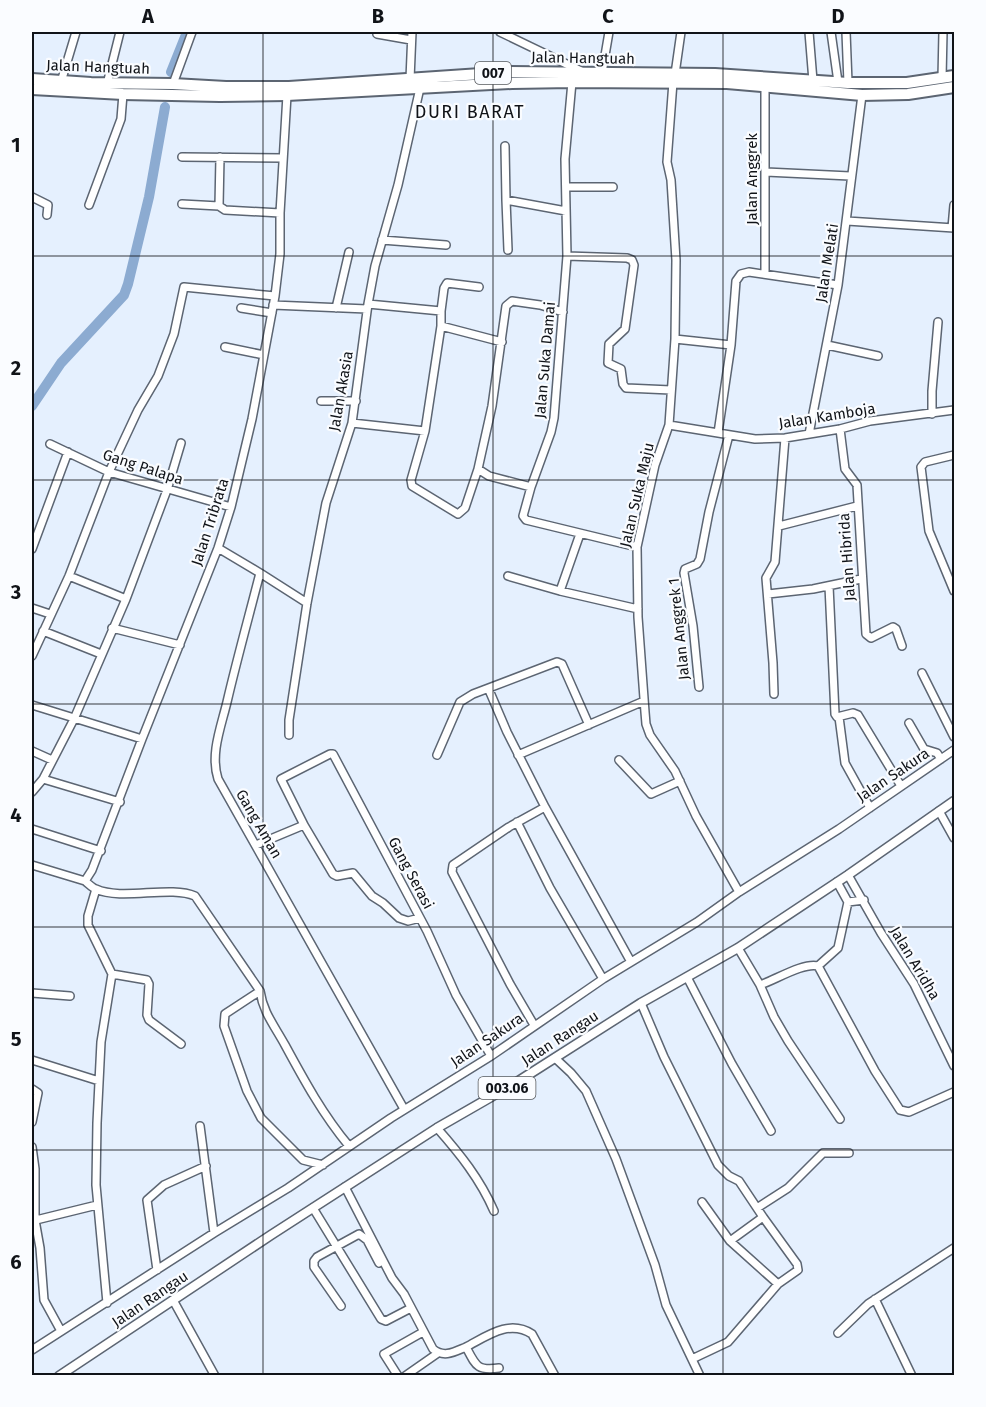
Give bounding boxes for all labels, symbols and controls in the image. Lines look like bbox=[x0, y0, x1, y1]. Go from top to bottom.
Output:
text: A bbox=[141, 4, 155, 28]
text: B bbox=[372, 4, 384, 28]
text: C bbox=[602, 4, 614, 28]
text: D bbox=[831, 4, 845, 28]
street label: Jalan Hangtuah bbox=[531, 48, 635, 68]
street label: Jalan Hangtuah bbox=[46, 56, 150, 78]
road number: 007 bbox=[475, 62, 511, 84]
district label: DURI BARAT bbox=[415, 101, 525, 123]
text: 1 bbox=[11, 133, 21, 157]
street label: Jalan Anggrek bbox=[743, 133, 761, 225]
street label: Jalan Melati bbox=[812, 222, 842, 304]
street label: Jalan Suka Damai bbox=[531, 301, 559, 419]
street label: Jalan Akasia bbox=[325, 349, 357, 433]
text: 2 bbox=[11, 356, 21, 380]
street label: Jalan Kamboja bbox=[777, 399, 877, 433]
street label: Jalan Suka Maju bbox=[616, 441, 658, 549]
street label: Gang Palapa bbox=[101, 446, 185, 488]
street label: Jalan Tribrata bbox=[187, 476, 233, 568]
street label: Jalan Hibrida bbox=[835, 512, 859, 602]
street label: Jalan Anggrek 1 bbox=[665, 577, 693, 681]
text: 3 bbox=[10, 580, 21, 604]
street label: Jalan Sakura bbox=[853, 744, 933, 806]
street label: Gang Aman bbox=[232, 786, 286, 862]
text: 4 bbox=[10, 803, 22, 827]
street label: Gang Serasi bbox=[384, 834, 438, 912]
street label: Jalan Aridha bbox=[886, 923, 944, 1003]
street label: Jalan Rangau bbox=[518, 1006, 602, 1070]
street label: Jalan Sakura bbox=[447, 1009, 527, 1071]
text: 5 bbox=[11, 1027, 22, 1051]
road number: 003.06 bbox=[478, 1077, 536, 1099]
text: 6 bbox=[10, 1250, 22, 1274]
street label: Jalan Rangau bbox=[108, 1267, 192, 1331]

